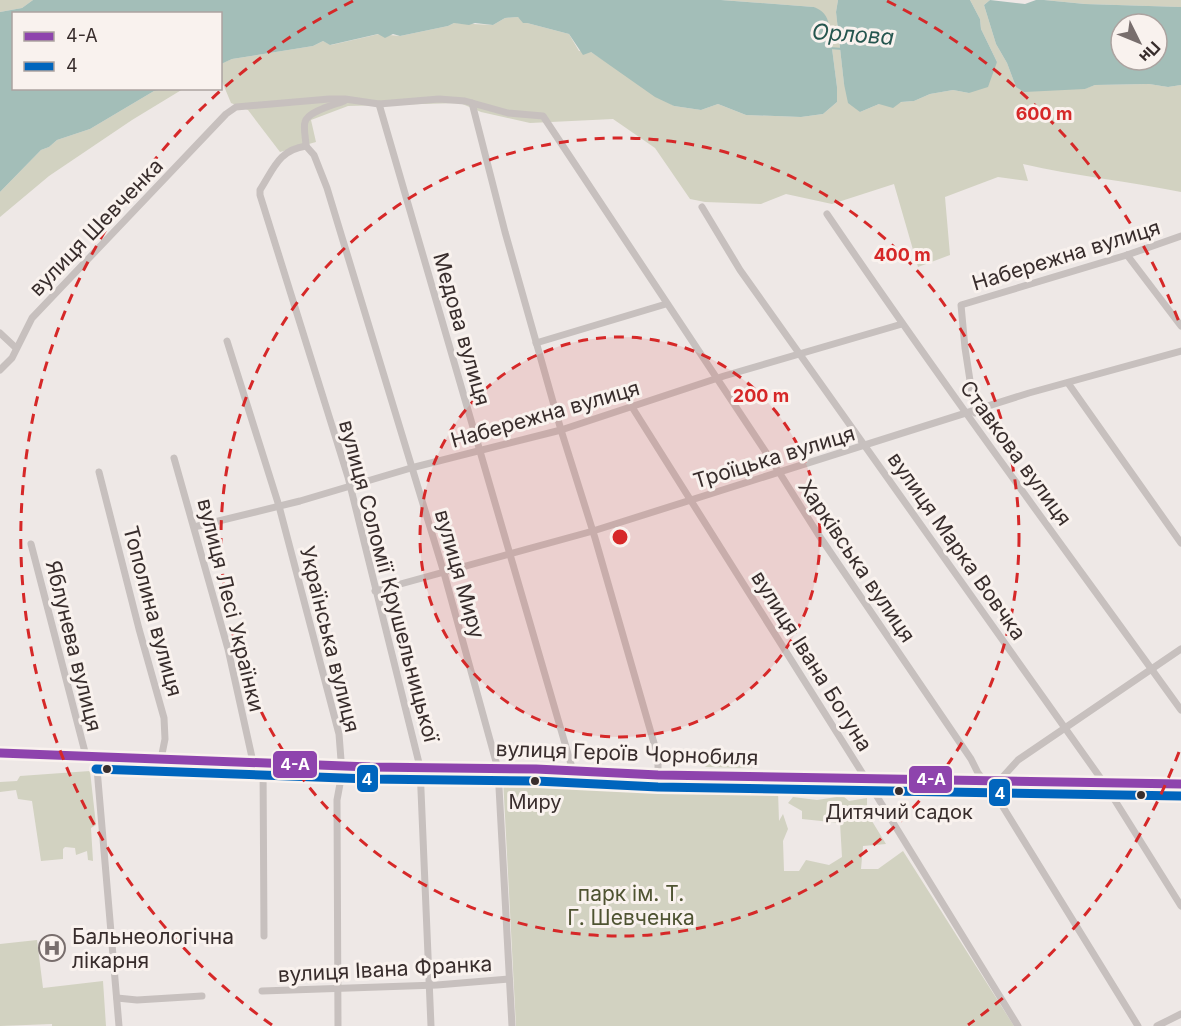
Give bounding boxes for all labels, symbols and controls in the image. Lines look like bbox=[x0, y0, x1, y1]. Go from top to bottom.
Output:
legend bbox=[12, 12, 222, 90]
north arrow bbox=[1109, 12, 1169, 72]
water label: Орлова bbox=[811, 18, 895, 50]
text: 4-А bbox=[66, 25, 98, 46]
text: Пн bbox=[1135, 37, 1165, 67]
text: 4 bbox=[66, 55, 78, 76]
text: 600 m bbox=[1016, 103, 1072, 124]
street label: вулиця Шевченка bbox=[24, 153, 168, 301]
street label: Набережна вулиця bbox=[969, 215, 1163, 295]
text: 400 m bbox=[873, 244, 931, 265]
street label: Медова вулиця bbox=[428, 250, 496, 408]
street label: Набережна вулиця bbox=[448, 375, 642, 453]
street label: Ставкова вулиця bbox=[955, 376, 1077, 530]
text: 200 m bbox=[733, 385, 789, 406]
street label: вулиця Соломії Крушельницької bbox=[334, 417, 444, 746]
street label: Троїцька вулиця bbox=[690, 421, 858, 493]
street label: вулиця Марка Вовчка bbox=[883, 447, 1031, 645]
street label: Харківська вулиця bbox=[793, 475, 921, 647]
street label: вулиця Лесі Українки bbox=[192, 496, 270, 714]
street label: вулиця Миру bbox=[430, 507, 490, 642]
street label: Тополина вулиця bbox=[118, 523, 188, 699]
centre of rings bbox=[610, 527, 630, 547]
street label: Українська вулиця bbox=[295, 543, 365, 735]
street label: Яблунева вулиця bbox=[41, 558, 107, 734]
street label: вулиця Івана Богуна bbox=[746, 566, 878, 756]
street label: вулиця Героїв Чорнобиля bbox=[495, 736, 759, 770]
line badge: 4-А bbox=[272, 750, 318, 779]
text: 4-А bbox=[280, 754, 310, 774]
unlabelled marker bbox=[101, 763, 113, 775]
line badge: 4 bbox=[356, 764, 379, 793]
line badge: 4-А bbox=[908, 765, 953, 794]
text: 4 bbox=[362, 769, 373, 789]
text: 4-А bbox=[916, 769, 946, 789]
marker: Миру bbox=[529, 775, 541, 787]
line badge: 4 bbox=[988, 778, 1011, 807]
text: 4 bbox=[995, 783, 1006, 803]
marker: Дитячий садок bbox=[893, 785, 905, 797]
unlabelled marker bbox=[1135, 789, 1147, 801]
place label: Миру bbox=[509, 790, 562, 814]
place label: Дитячий садок bbox=[825, 800, 973, 824]
park label: парк ім. Т. Г. Шевченка bbox=[567, 881, 695, 930]
place label: Бальнеологічна лікарня bbox=[72, 924, 234, 973]
hospital icon: Бальнеологічна лікарня bbox=[37, 933, 67, 963]
street label: вулиця Івана Франка bbox=[277, 951, 493, 987]

